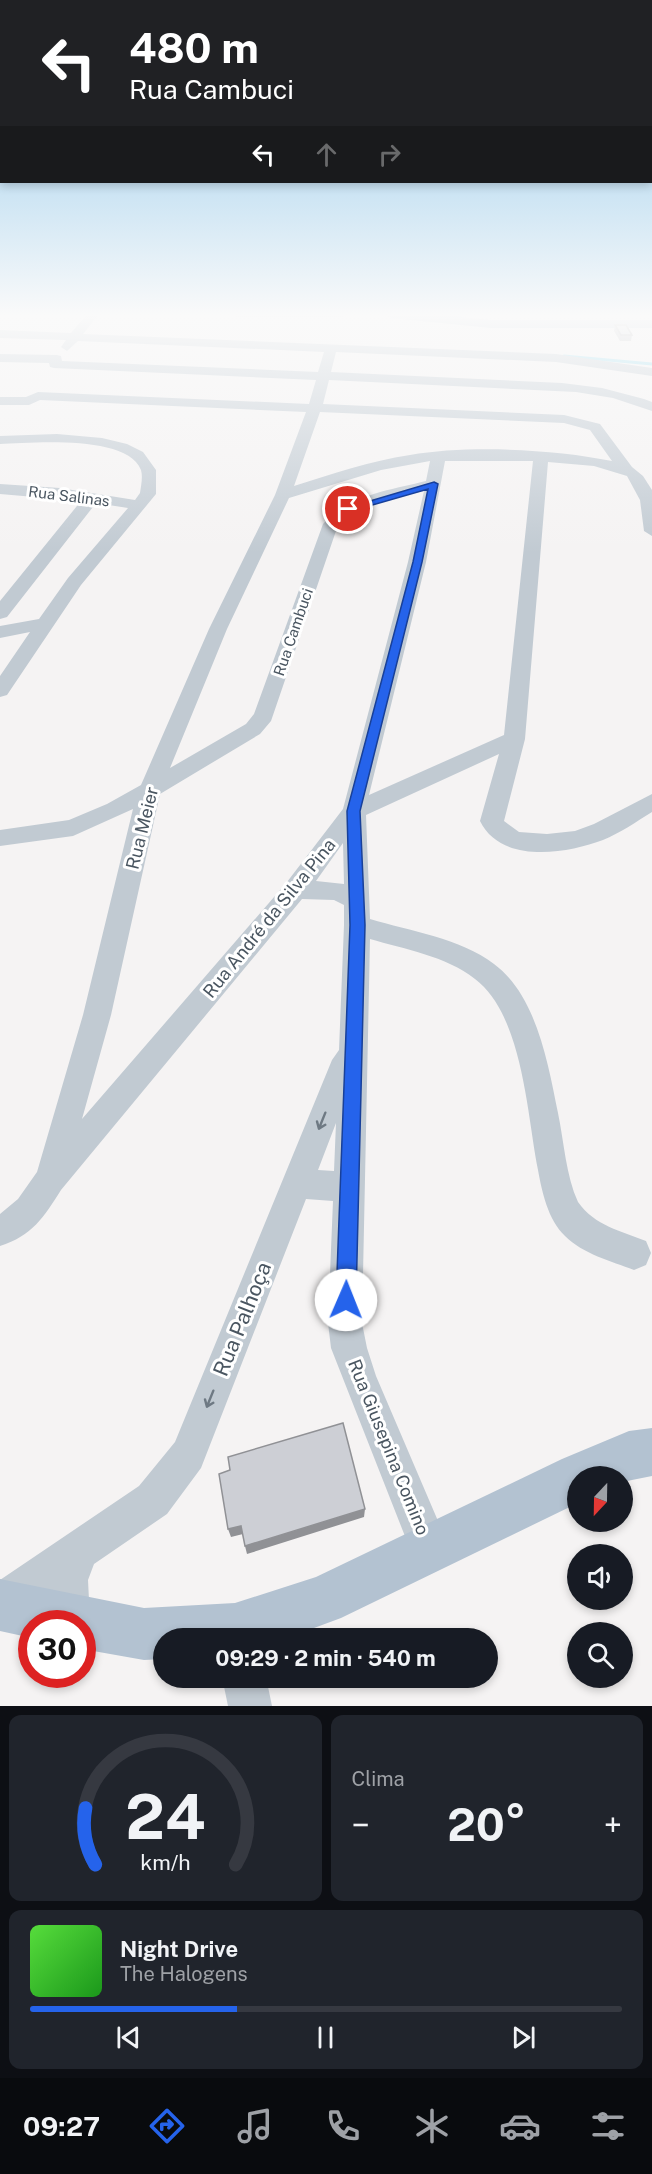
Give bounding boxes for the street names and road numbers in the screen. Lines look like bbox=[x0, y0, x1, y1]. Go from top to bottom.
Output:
street label: Rua Salinas bbox=[27, 483, 111, 509]
street label: Rua Cambuci bbox=[270, 586, 316, 678]
street label: Rua Meier bbox=[122, 784, 162, 872]
street label: Rua André da Silva Pina bbox=[198, 834, 340, 1002]
street label: Rua Palhoça bbox=[208, 1258, 276, 1380]
street label: Rua Giusepina Comino bbox=[344, 1356, 434, 1538]

